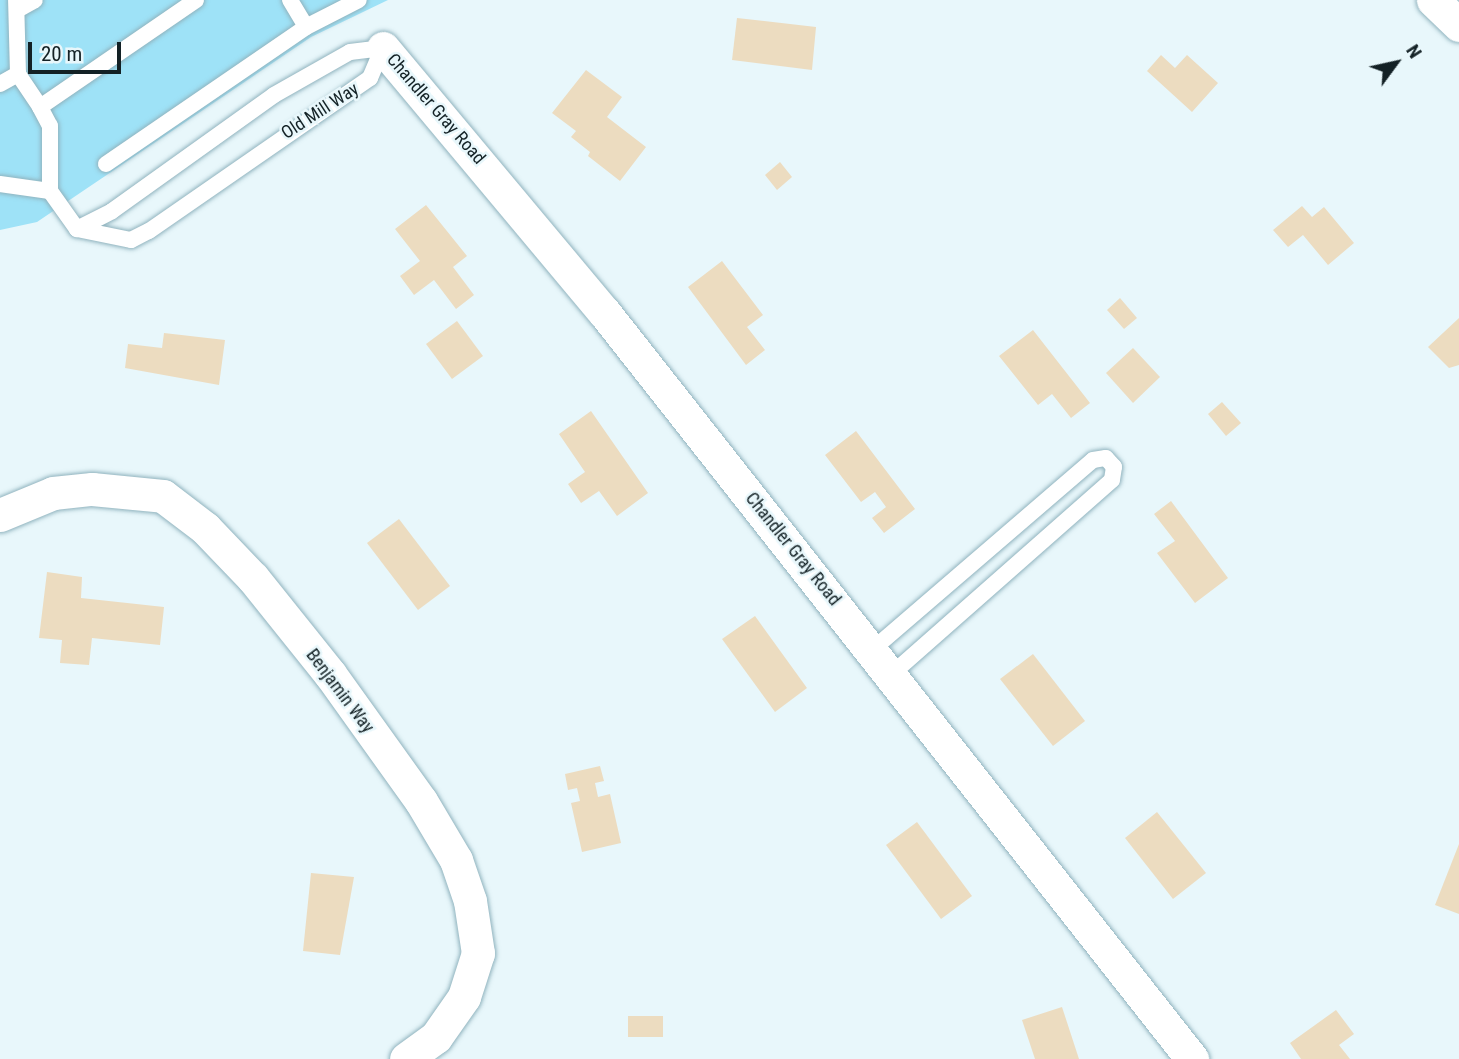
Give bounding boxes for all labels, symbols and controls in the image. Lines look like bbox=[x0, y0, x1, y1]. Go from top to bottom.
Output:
scale bar bbox=[32, 28, 124, 72]
north arrow bbox=[1361, 28, 1431, 98]
text: N bbox=[1401, 40, 1427, 62]
text: 20 m bbox=[41, 42, 82, 66]
street label: Chandler Gray Road bbox=[382, 49, 490, 169]
street label: Old Mill Way bbox=[277, 78, 363, 144]
street label: Chandler Gray Road bbox=[741, 488, 845, 610]
street label: Benjamin Way bbox=[301, 645, 379, 737]

